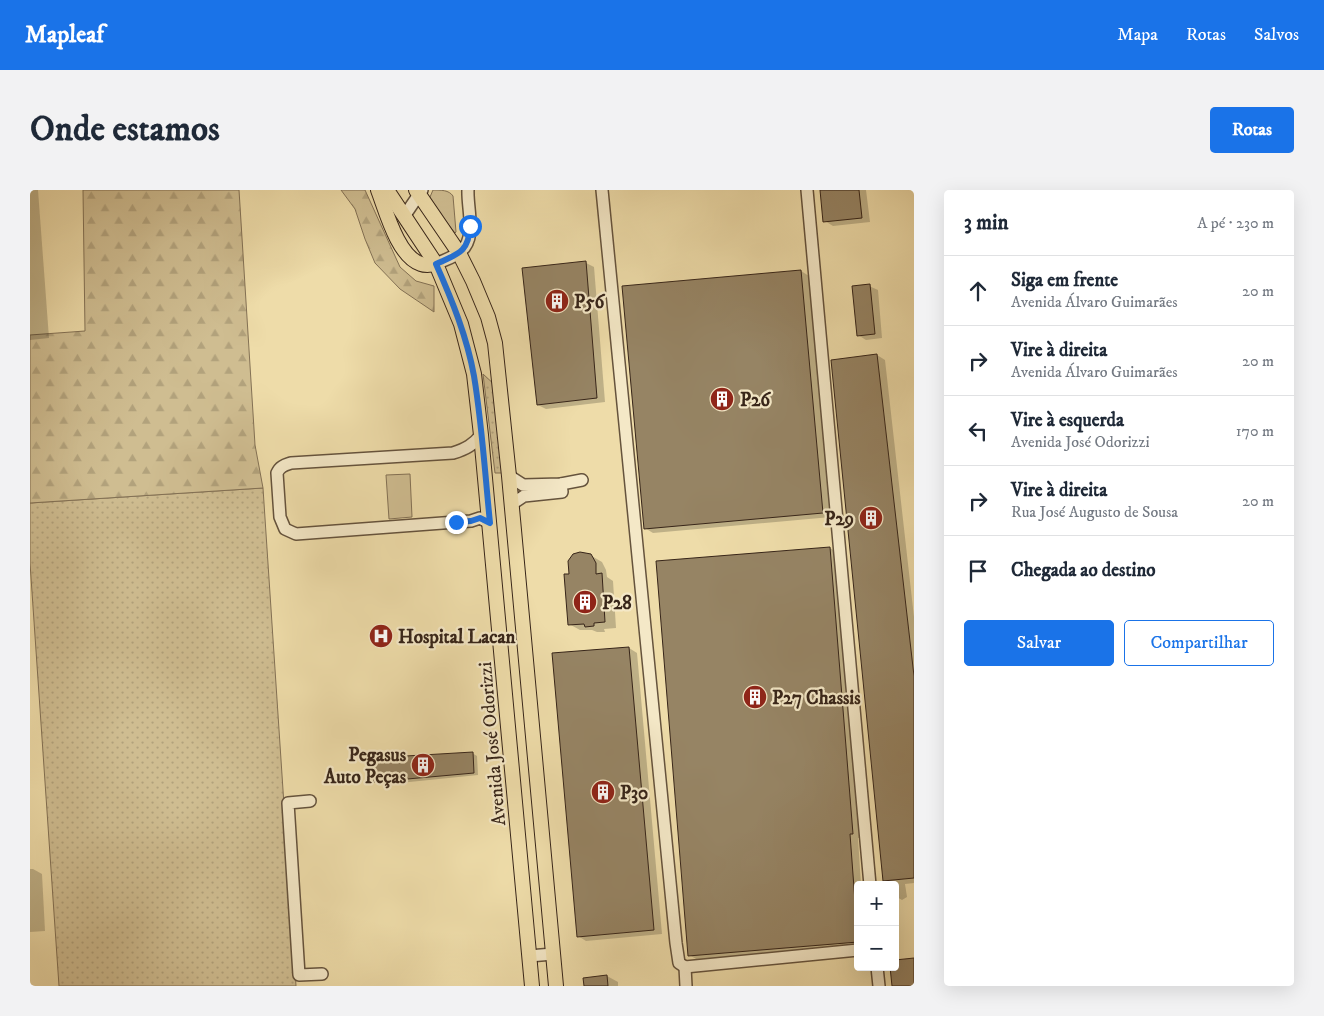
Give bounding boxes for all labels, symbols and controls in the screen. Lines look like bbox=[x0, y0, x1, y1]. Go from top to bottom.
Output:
text: Mapleaf bbox=[25, 20, 104, 50]
text: Mapa bbox=[1117, 24, 1158, 46]
text: Rotas bbox=[1186, 24, 1226, 46]
text: Salvos bbox=[1254, 24, 1299, 46]
button: Rotas bbox=[1210, 107, 1294, 153]
text: Onde estamos bbox=[30, 108, 220, 152]
text: 3 min bbox=[964, 210, 1009, 236]
text: A pé · 230 m bbox=[1197, 213, 1274, 233]
route start bbox=[459, 215, 482, 238]
text: Siga em frente bbox=[1011, 269, 1118, 292]
icon: ahead bbox=[964, 277, 992, 305]
text: 20 m bbox=[1242, 281, 1274, 301]
building icon: P56 bbox=[544, 288, 570, 314]
place label: P56 bbox=[574, 291, 605, 314]
text: Avenida Álvaro Guimarães bbox=[1011, 292, 1178, 312]
text: Vire à direita bbox=[1011, 339, 1107, 362]
icon: right bbox=[964, 347, 992, 375]
text: 20 m bbox=[1242, 351, 1274, 371]
text: Avenida Álvaro Guimarães bbox=[1011, 362, 1178, 382]
building icon: P26 bbox=[709, 386, 735, 412]
place label: P26 bbox=[740, 389, 771, 412]
text: Vire à esquerda bbox=[1011, 409, 1124, 432]
icon: left bbox=[964, 417, 992, 445]
text: 170 m bbox=[1236, 421, 1274, 441]
text: Avenida José Odorizzi bbox=[1011, 432, 1150, 452]
text: Vire à direita bbox=[1011, 479, 1107, 502]
icon: right bbox=[964, 487, 992, 515]
text: 20 m bbox=[1242, 491, 1274, 511]
text: Rua José Augusto de Sousa bbox=[1011, 502, 1178, 522]
building icon: P29 bbox=[858, 505, 884, 531]
place label: P29 bbox=[824, 508, 854, 531]
route end bbox=[445, 511, 468, 534]
icon: arrive bbox=[964, 557, 992, 585]
text: Chegada ao destino bbox=[1011, 559, 1156, 582]
building icon: P28 bbox=[572, 589, 598, 615]
place label: P28 bbox=[602, 592, 632, 615]
button: Salvar bbox=[964, 620, 1114, 666]
button: Compartilhar bbox=[1124, 620, 1274, 666]
hospital icon: Hospital Lacan bbox=[368, 623, 394, 649]
place label: Hospital Lacan bbox=[398, 626, 517, 649]
street label: Avenida José Odorizzi bbox=[474, 661, 511, 827]
building icon: P27 Chassis bbox=[742, 684, 768, 710]
place label: P27 Chassis bbox=[772, 687, 861, 710]
place label: Pegasus Auto Peças bbox=[323, 744, 407, 789]
building icon: Pegasus Auto Peças bbox=[410, 752, 436, 778]
building icon: P30 bbox=[590, 779, 616, 805]
place label: P30 bbox=[620, 782, 648, 805]
map controls bbox=[854, 881, 899, 971]
button: + bbox=[854, 881, 899, 926]
button: − bbox=[854, 926, 899, 971]

